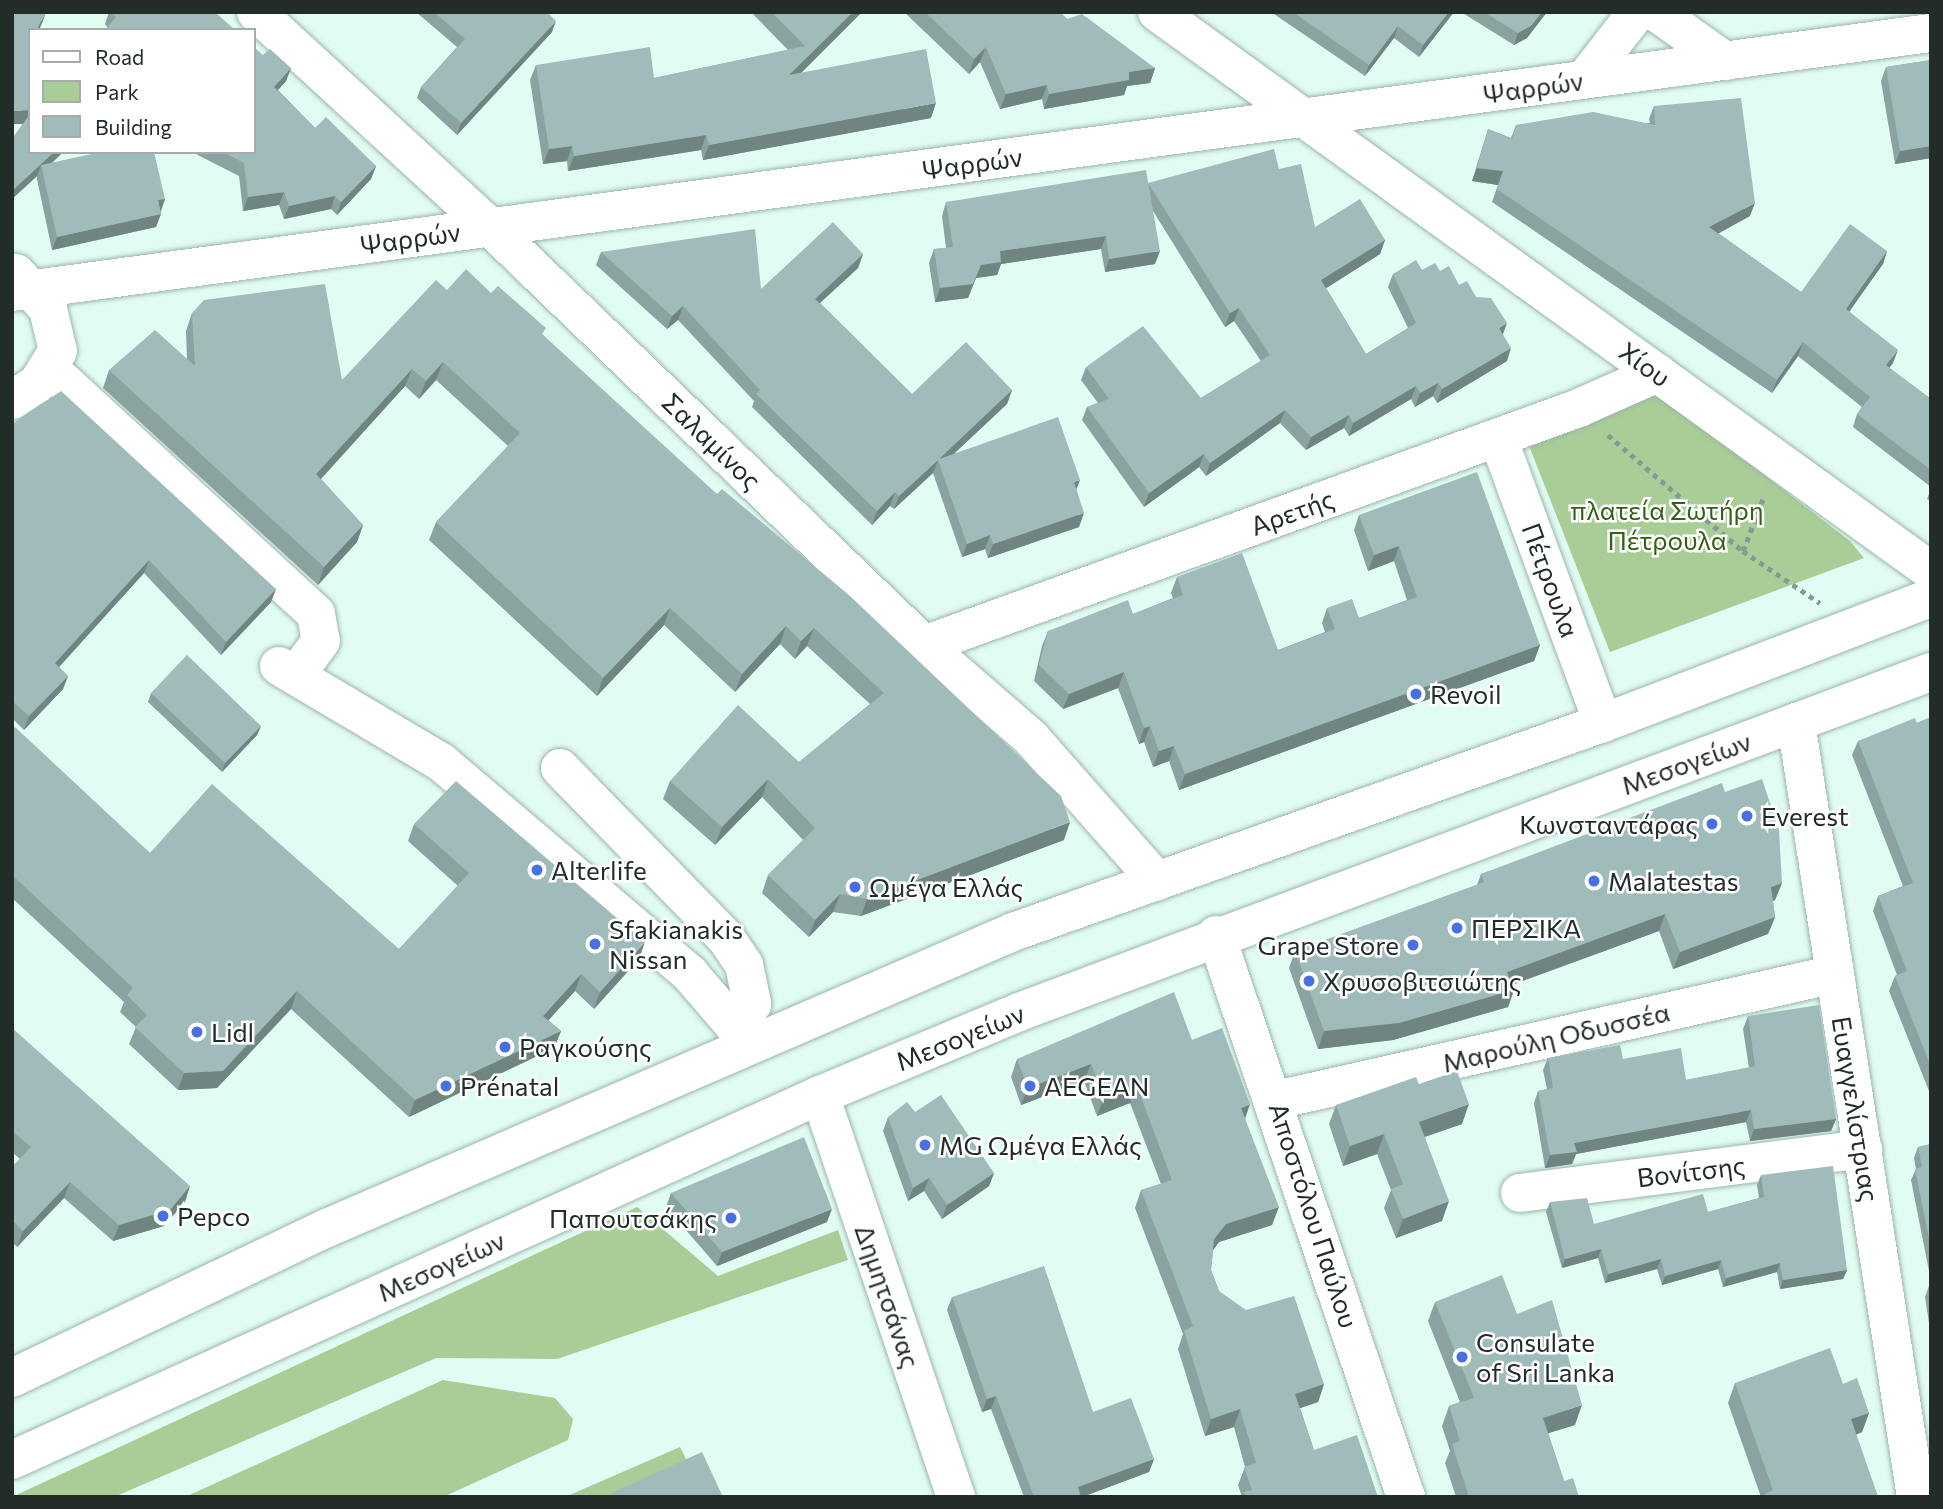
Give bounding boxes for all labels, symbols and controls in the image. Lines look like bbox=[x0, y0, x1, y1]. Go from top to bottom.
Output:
legend bbox=[28, 28, 256, 154]
text: Road bbox=[95, 44, 144, 69]
street label: Ψαρρών bbox=[1481, 65, 1585, 109]
text: Park bbox=[95, 79, 139, 104]
text: Building bbox=[95, 114, 172, 139]
street label: Ψαρρών bbox=[920, 141, 1024, 185]
street label: Ψαρρών bbox=[358, 216, 462, 260]
street label: Χίου bbox=[1613, 335, 1677, 393]
street label: Σαλαμίνος bbox=[656, 386, 768, 496]
street label: Αρετής bbox=[1246, 483, 1338, 541]
park label: πλατεία Σωτήρη Πέτρουλα bbox=[1570, 494, 1764, 556]
street label: Πέτρουλα bbox=[1516, 519, 1586, 641]
place label: Revoil bbox=[1430, 678, 1502, 710]
marker: Revoil bbox=[1408, 686, 1424, 702]
street label: Μεσογείων bbox=[1617, 725, 1755, 801]
place label: Everest bbox=[1761, 800, 1849, 832]
place label: Κωνσταντάρας bbox=[1519, 808, 1698, 840]
marker: Everest bbox=[1739, 808, 1755, 824]
marker: Κωνσταντάρας bbox=[1704, 816, 1720, 832]
place label: Alterlife bbox=[551, 854, 647, 886]
marker: Alterlife bbox=[529, 862, 545, 878]
place label: Malatestas bbox=[1608, 865, 1738, 897]
place label: Ωμέγα Ελλάς bbox=[869, 871, 1023, 903]
marker: Malatestas bbox=[1586, 873, 1602, 889]
marker: Ωμέγα Ελλάς bbox=[847, 879, 863, 895]
place label: ΠΕΡΣΙΚΑ bbox=[1471, 912, 1581, 944]
place label: Sfakianakis Nissan bbox=[609, 913, 743, 974]
marker: ΠΕΡΣΙΚΑ bbox=[1449, 920, 1465, 936]
place label: Grape Store bbox=[1257, 929, 1399, 961]
marker: Sfakianakis Nissan bbox=[587, 936, 603, 952]
marker: Grape Store bbox=[1405, 937, 1421, 953]
place label: Χρυσοβιτσιώτης bbox=[1323, 965, 1522, 997]
marker: Χρυσοβιτσιώτης bbox=[1301, 973, 1317, 989]
street label: Μαρούλη Οδυσσέα bbox=[1439, 996, 1673, 1078]
street label: Μεσογείων bbox=[891, 997, 1029, 1077]
street label: Ευαγγελίστριας bbox=[1826, 1014, 1886, 1204]
place label: Lidl bbox=[211, 1016, 254, 1048]
marker: Lidl bbox=[189, 1024, 205, 1040]
place label: Ραγκούσης bbox=[519, 1031, 652, 1063]
marker: Ραγκούσης bbox=[497, 1039, 513, 1055]
place label: Prénatal bbox=[460, 1070, 559, 1102]
place label: AEGEAN bbox=[1044, 1070, 1149, 1102]
marker: Prénatal bbox=[438, 1078, 454, 1094]
marker: AEGEAN bbox=[1022, 1078, 1038, 1094]
street label: Αποστόλου Παύλου bbox=[1263, 1098, 1365, 1332]
place label: MG Ωμέγα Ελλάς bbox=[939, 1129, 1142, 1161]
marker: MG Ωμέγα Ελλάς bbox=[917, 1137, 933, 1153]
street label: Βονίτσης bbox=[1635, 1149, 1747, 1193]
place label: Pepco bbox=[177, 1200, 250, 1232]
place label: Παπουτσάκης bbox=[549, 1202, 717, 1234]
marker: Pepco bbox=[155, 1208, 171, 1224]
marker: Παπουτσάκης bbox=[723, 1210, 739, 1226]
street label: Δημητσάνας bbox=[849, 1220, 927, 1372]
street label: Μεσογείων bbox=[373, 1224, 509, 1308]
place label: Consulate of Sri Lanka bbox=[1476, 1326, 1615, 1388]
marker: Consulate of Sri Lanka bbox=[1454, 1349, 1470, 1365]

